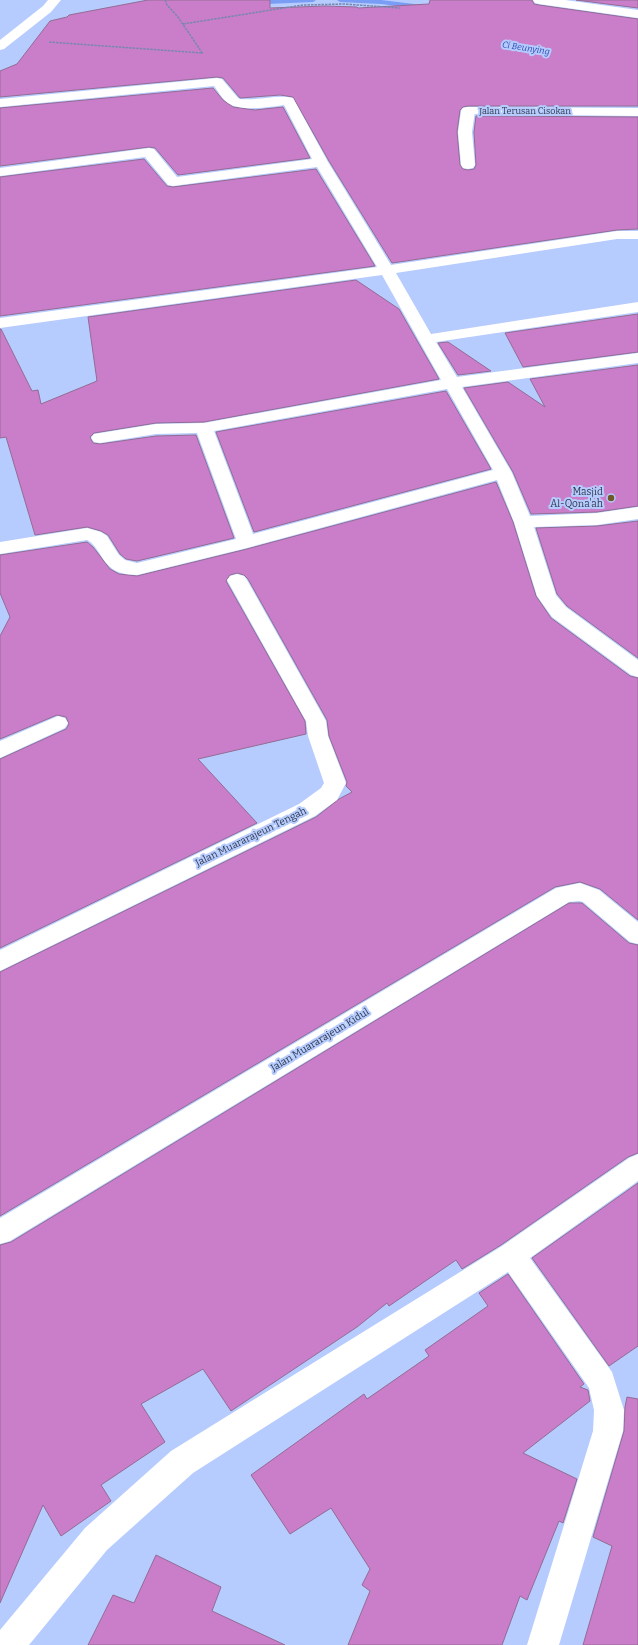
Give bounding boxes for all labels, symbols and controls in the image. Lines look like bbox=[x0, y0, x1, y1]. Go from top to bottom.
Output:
water label: Ci Beunying bbox=[501, 39, 551, 57]
street label: Jalan Terusan Cisokan bbox=[478, 106, 571, 116]
place label: Masjid Al-Qona'ah bbox=[550, 486, 604, 510]
marker: Masjid Al-Qona'ah bbox=[606, 493, 616, 503]
street label: Jalan Muararajeun Tengah bbox=[193, 805, 309, 870]
street label: Jalan Muararajeun Kidul bbox=[268, 1006, 371, 1075]

